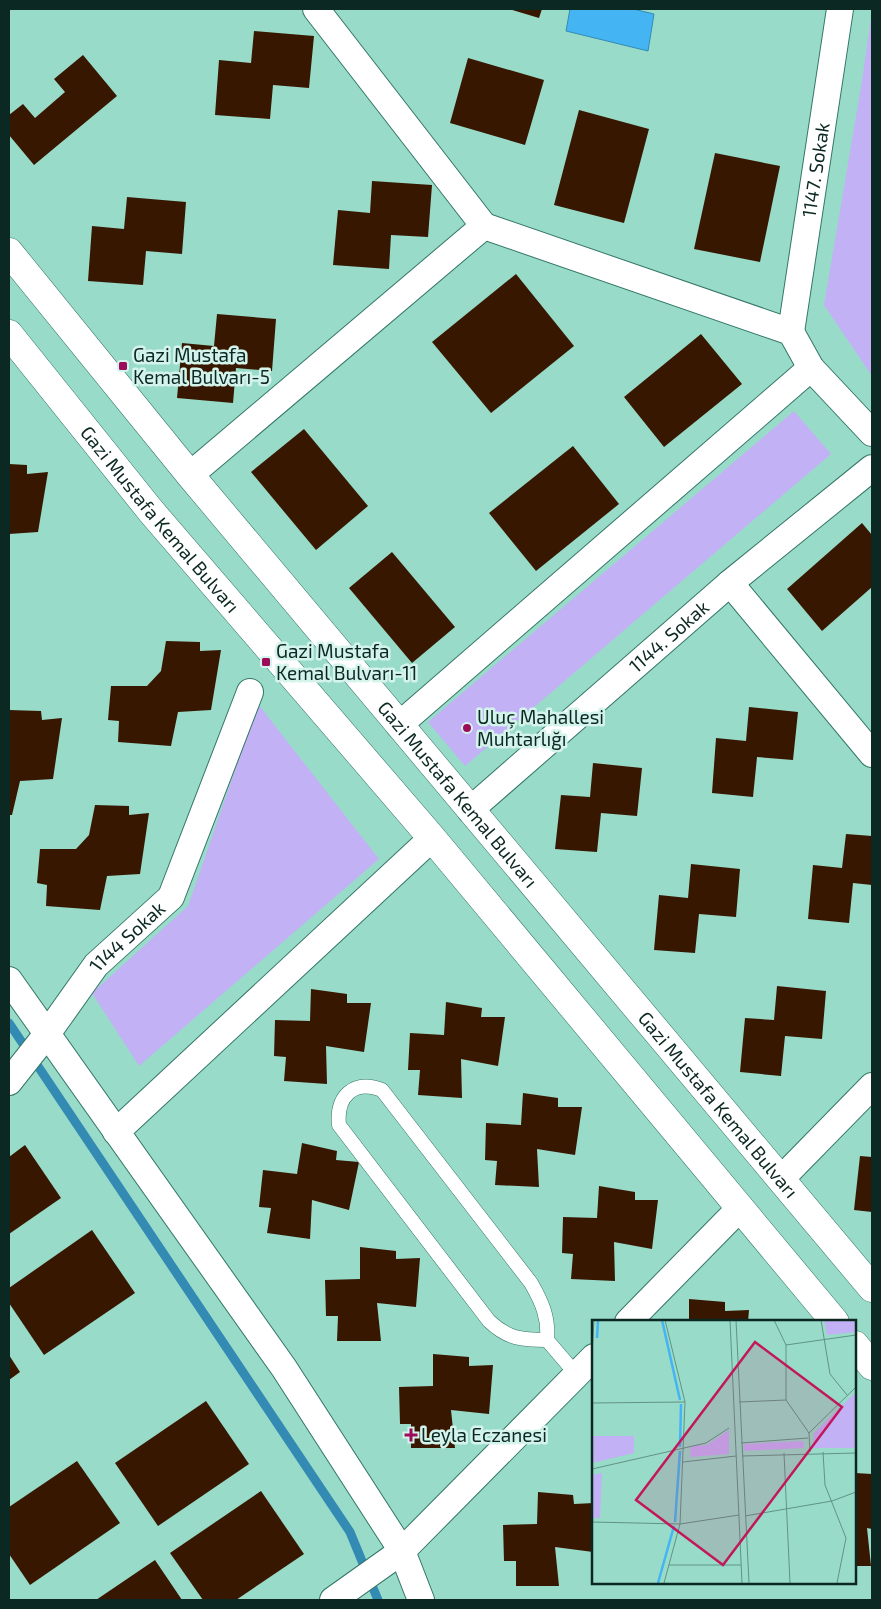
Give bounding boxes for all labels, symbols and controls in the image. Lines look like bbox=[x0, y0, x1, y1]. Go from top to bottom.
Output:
street label: 1147. Sokak bbox=[797, 121, 834, 219]
place label: Gazi Mustafa Kemal Bulvarı-5 bbox=[133, 343, 270, 388]
marker: Gazi Mustafa Kemal Bulvarı-5 bbox=[117, 360, 129, 372]
street label: Gazi Mustafa Kemal Bulvarı bbox=[76, 421, 245, 617]
street label: 1144. Sokak bbox=[624, 595, 713, 677]
place label: Gazi Mustafa Kemal Bulvarı-11 bbox=[276, 639, 417, 684]
marker: Gazi Mustafa Kemal Bulvarı-11 bbox=[260, 656, 272, 668]
street label: Gazi Mustafa Kemal Bulvarı bbox=[374, 696, 543, 892]
place label: Uluç Mahallesi Muhtarlığı bbox=[477, 705, 604, 750]
marker: Uluç Mahallesi Muhtarlığı bbox=[461, 722, 473, 734]
street label: 1144 Sokak bbox=[83, 896, 170, 975]
street label: Gazi Mustafa Kemal Bulvarı bbox=[634, 1006, 803, 1202]
inset map bbox=[592, 1320, 856, 1584]
place label: Leyla Eczanesi bbox=[421, 1423, 547, 1446]
marker: Leyla Eczanesi bbox=[405, 1429, 417, 1441]

